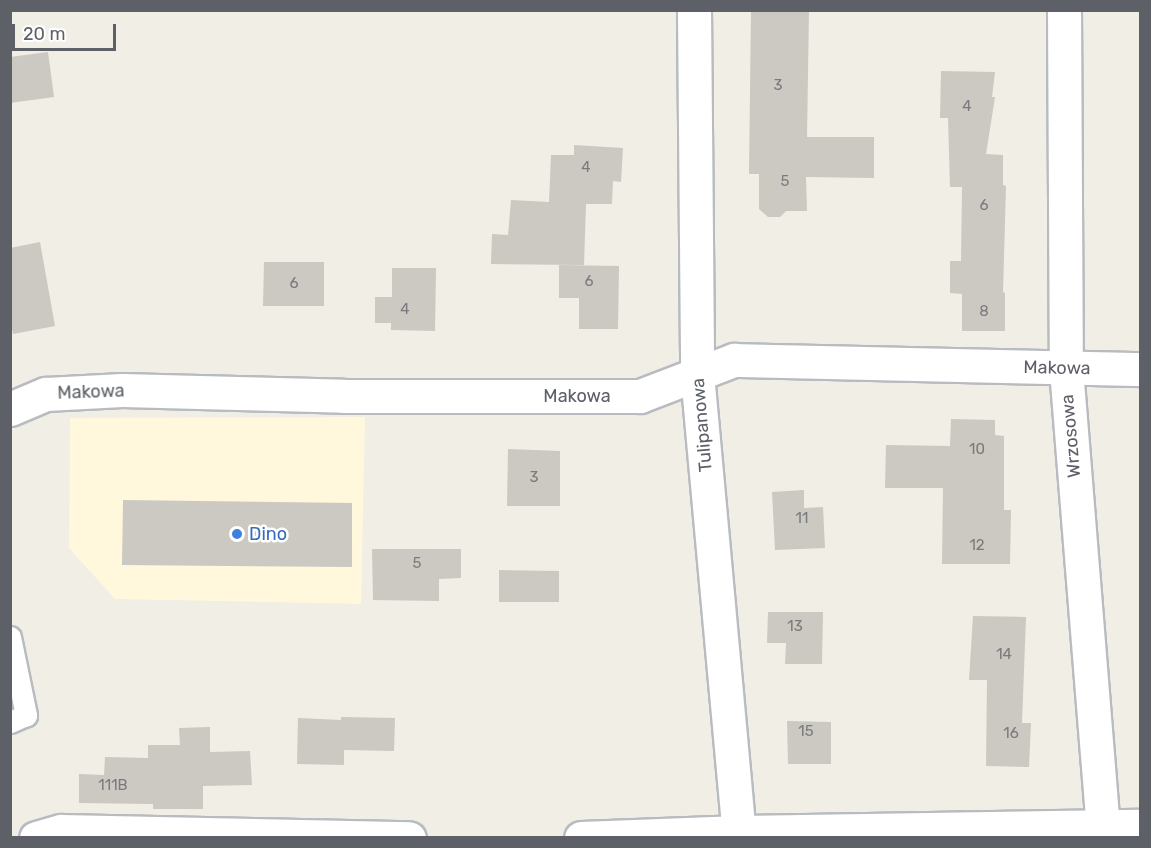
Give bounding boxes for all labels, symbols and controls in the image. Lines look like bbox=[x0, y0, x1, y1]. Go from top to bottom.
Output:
scale bar bbox=[15, 12, 118, 50]
text: 20 m bbox=[23, 23, 65, 45]
house number: 3 bbox=[773, 77, 783, 95]
house number: 4 bbox=[962, 98, 972, 116]
house number: 4 bbox=[581, 159, 591, 177]
house number: 5 bbox=[781, 173, 789, 191]
house number: 6 bbox=[979, 197, 989, 215]
house number: 6 bbox=[584, 273, 594, 291]
house number: 6 bbox=[289, 275, 299, 293]
house number: 4 bbox=[400, 301, 410, 319]
house number: 8 bbox=[979, 303, 989, 321]
street label: Makowa bbox=[1023, 357, 1091, 379]
street label: Tulipanowa bbox=[687, 377, 717, 473]
street label: Makowa bbox=[57, 380, 125, 404]
street label: Makowa bbox=[543, 385, 611, 407]
street label: Wrzosowa bbox=[1057, 393, 1085, 479]
house number: 10 bbox=[969, 441, 985, 459]
house number: 3 bbox=[529, 469, 539, 487]
house number: 11 bbox=[796, 510, 808, 528]
place label: Dino bbox=[249, 523, 287, 545]
marker: Dino bbox=[230, 527, 244, 541]
house number: 12 bbox=[969, 537, 985, 555]
house number: 5 bbox=[413, 555, 421, 573]
house number: 13 bbox=[787, 618, 803, 636]
house number: 14 bbox=[996, 646, 1012, 664]
house number: 15 bbox=[798, 723, 814, 741]
house number: 16 bbox=[1003, 725, 1019, 743]
house number: 111B bbox=[98, 777, 128, 795]

